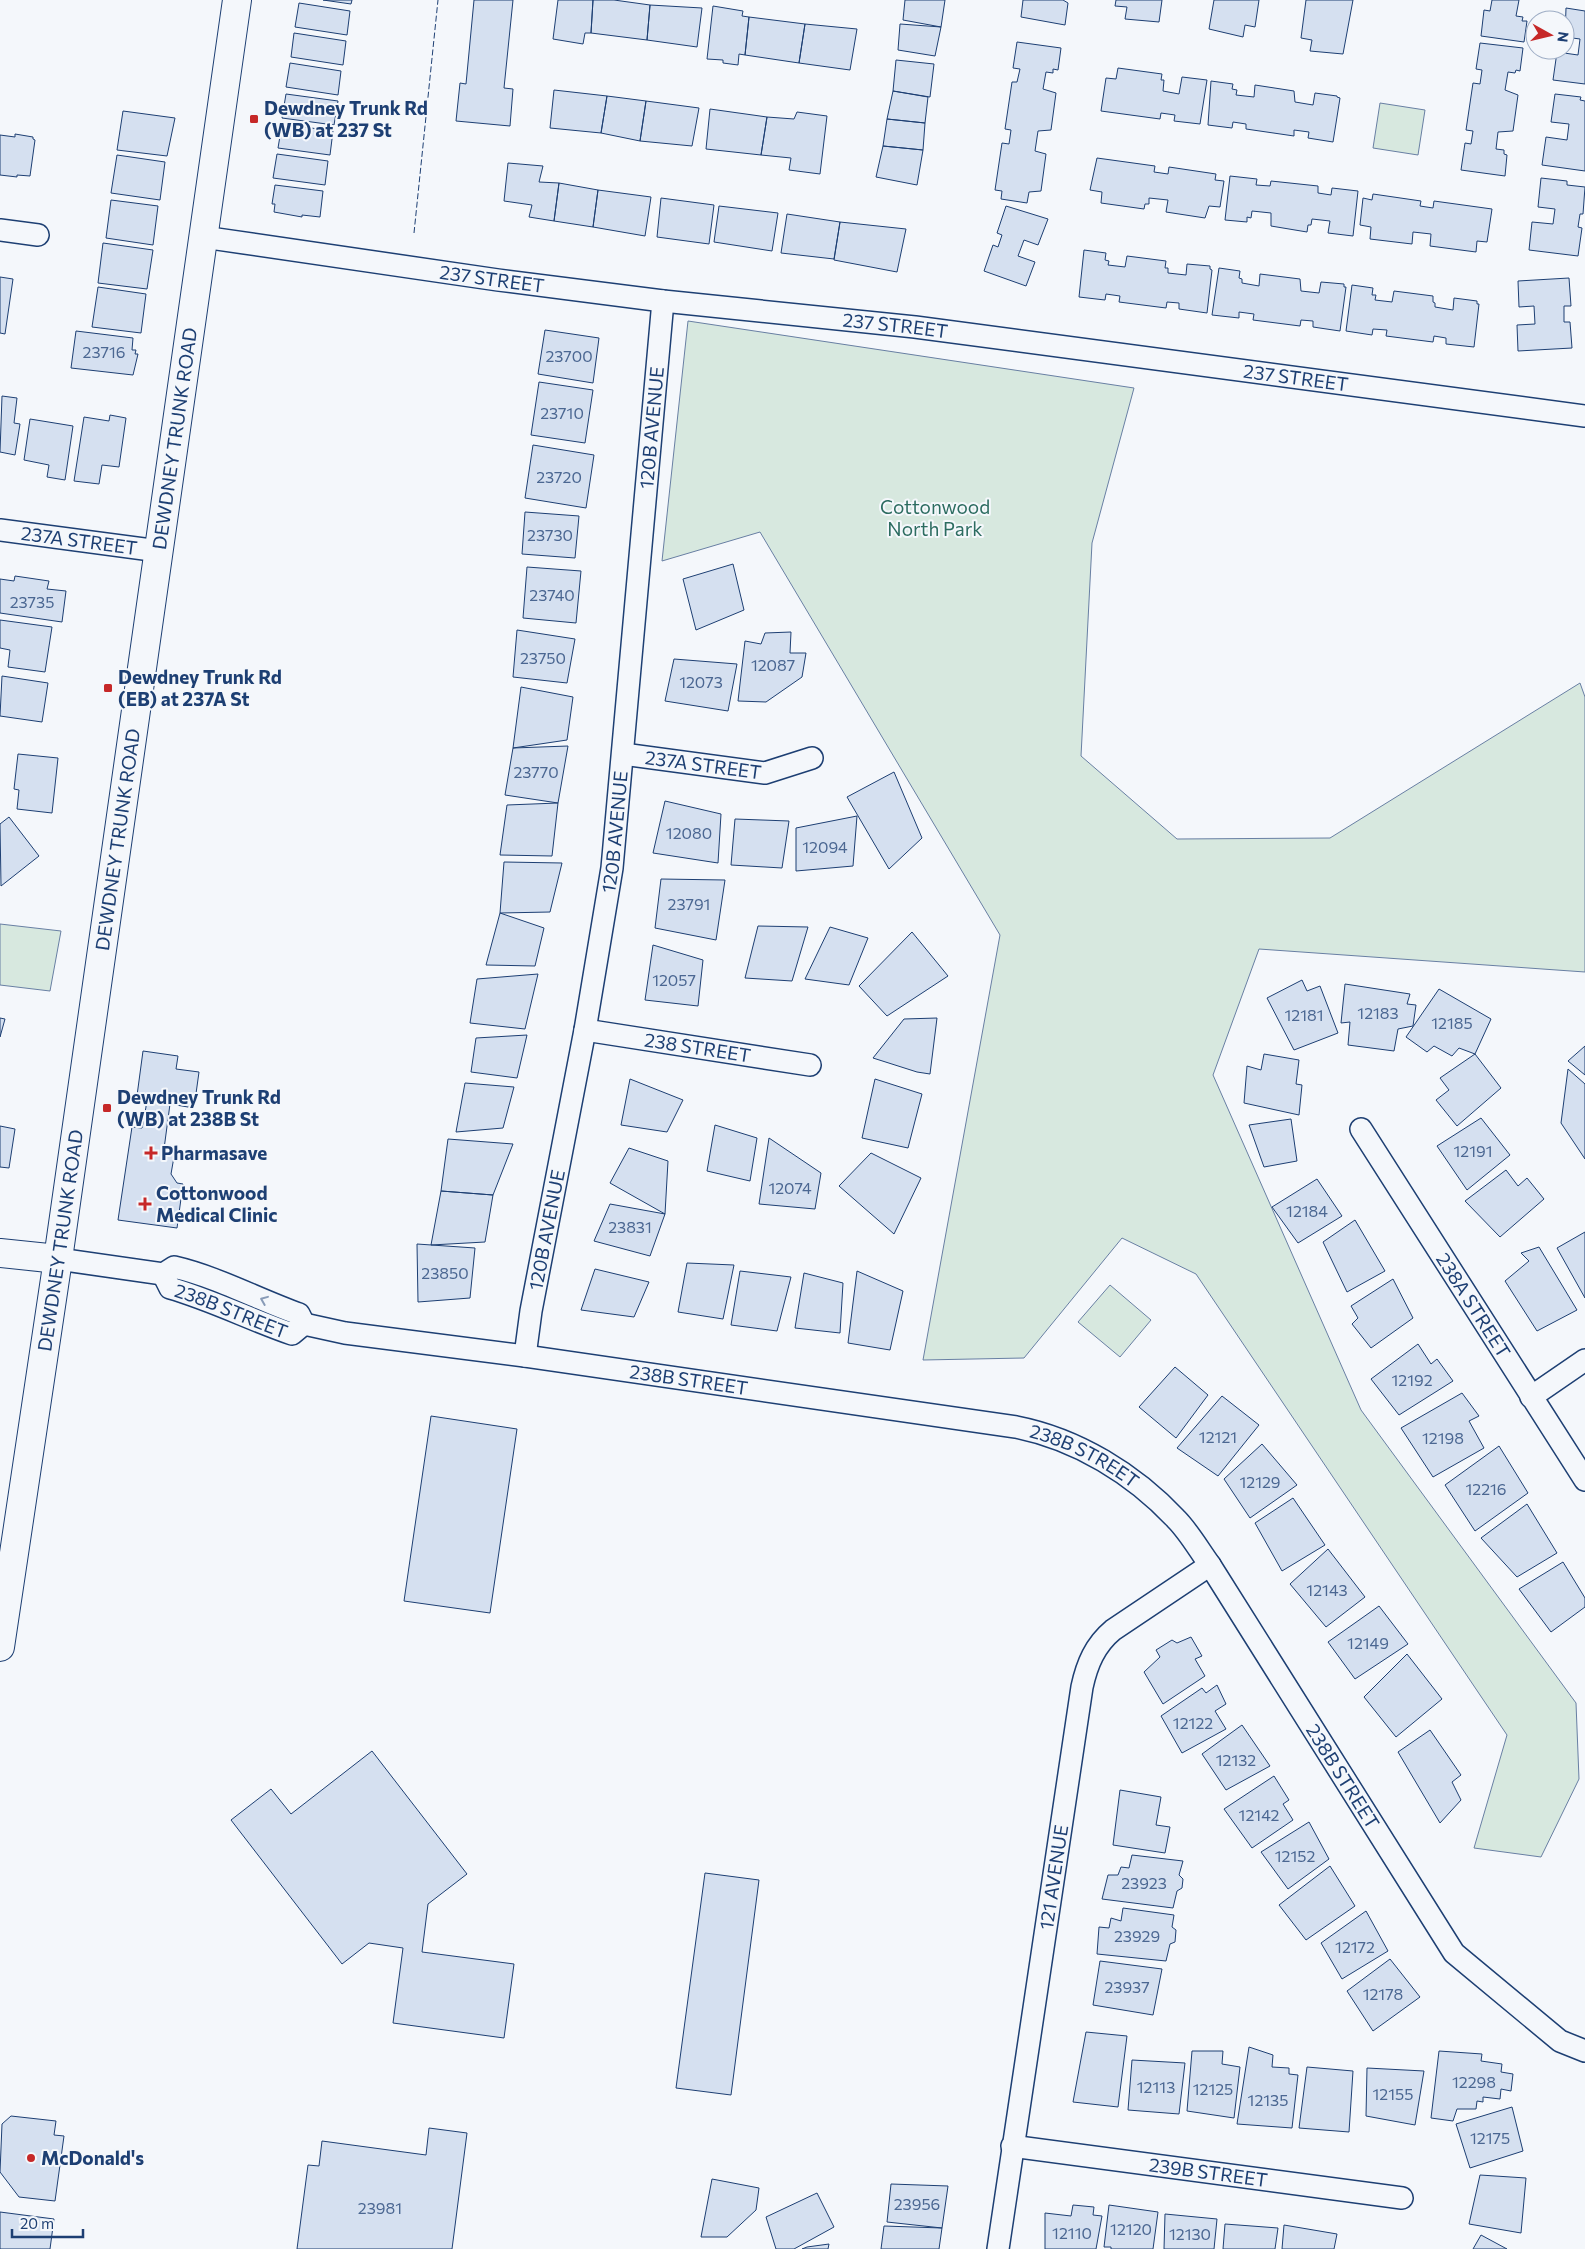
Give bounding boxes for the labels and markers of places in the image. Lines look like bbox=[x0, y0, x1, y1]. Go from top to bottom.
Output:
place label: Dewdney Trunk Rd (WB) at 237 St bbox=[264, 96, 428, 141]
marker: Dewdney Trunk Rd (WB) at 237 St bbox=[248, 113, 260, 125]
place label: Dewdney Trunk Rd (EB) at 237A St bbox=[118, 665, 282, 710]
marker: Dewdney Trunk Rd (EB) at 237A St bbox=[102, 682, 114, 694]
place label: Dewdney Trunk Rd (WB) at 238B St bbox=[117, 1085, 281, 1130]
marker: Dewdney Trunk Rd (WB) at 238B St bbox=[101, 1102, 113, 1114]
place label: Pharmasave bbox=[161, 1141, 267, 1164]
marker: Pharmasave bbox=[145, 1147, 157, 1159]
place label: Cottonwood Medical Clinic bbox=[156, 1181, 278, 1226]
marker: Cottonwood Medical Clinic bbox=[138, 1197, 152, 1211]
place label: McDonald's bbox=[41, 2146, 144, 2169]
marker: McDonald's bbox=[25, 2152, 37, 2164]

